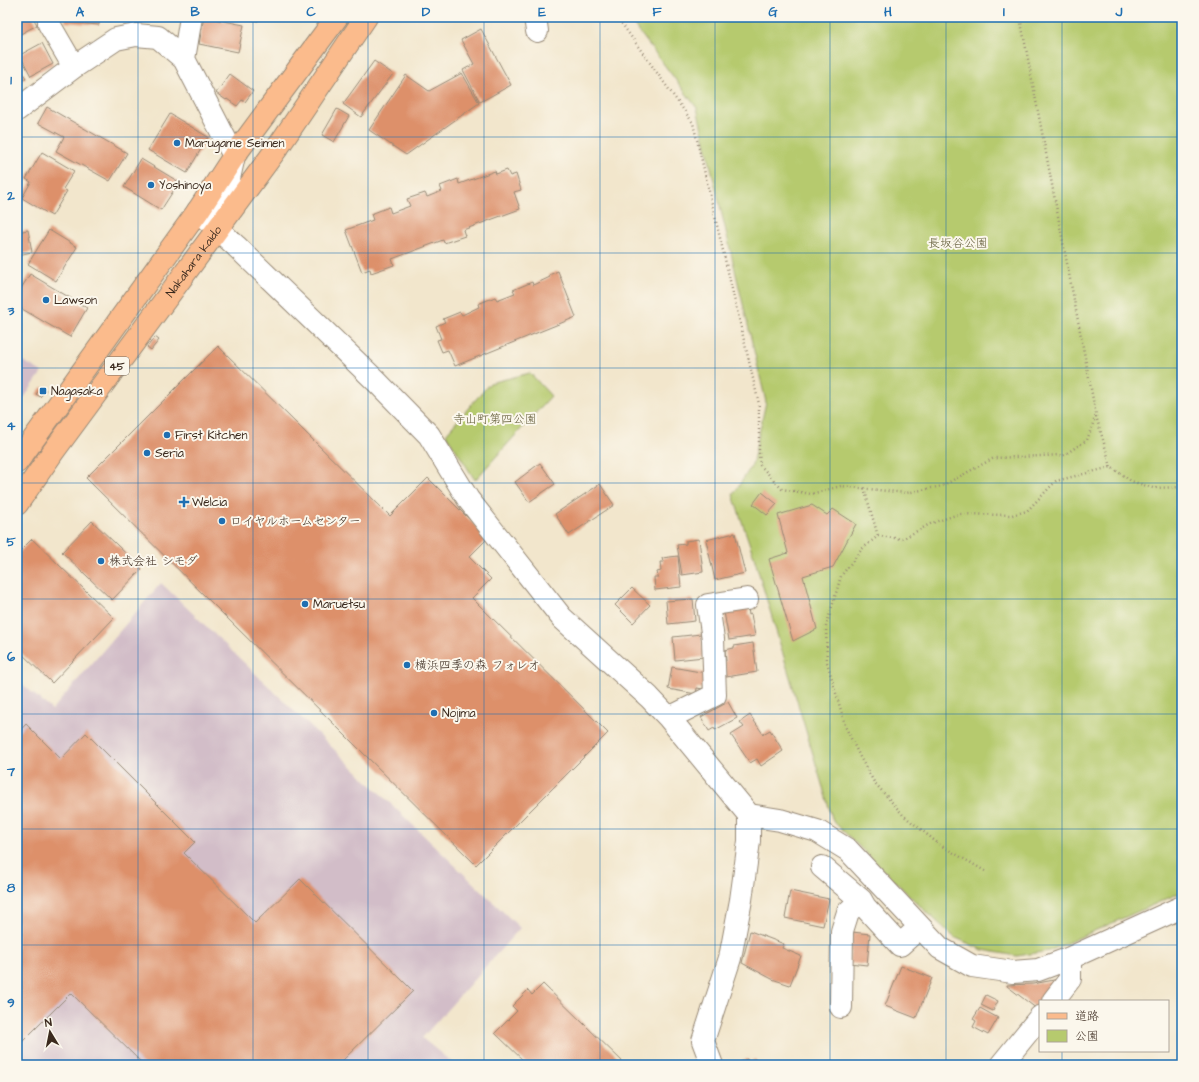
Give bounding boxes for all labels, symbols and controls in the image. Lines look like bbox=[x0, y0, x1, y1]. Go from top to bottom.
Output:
text: A bbox=[76, 3, 85, 21]
text: B bbox=[190, 3, 200, 21]
text: C bbox=[306, 3, 316, 21]
text: D bbox=[422, 3, 431, 21]
text: E bbox=[538, 3, 546, 21]
text: F bbox=[652, 3, 662, 21]
text: G bbox=[768, 3, 778, 21]
text: H bbox=[884, 3, 892, 21]
text: I bbox=[1003, 3, 1005, 21]
text: J bbox=[1115, 3, 1123, 21]
text: 1 bbox=[10, 71, 12, 89]
place label: Marugame Seimen bbox=[185, 135, 285, 153]
marker: Marugame Seimen bbox=[172, 138, 182, 148]
place label: Yoshinoya bbox=[159, 177, 211, 195]
marker: Yoshinoya bbox=[146, 180, 156, 190]
text: 2 bbox=[6, 187, 15, 205]
street label: Nakahara kaido bbox=[161, 222, 226, 301]
park label: 長坂谷公園 bbox=[928, 235, 988, 252]
place label: Lawson bbox=[54, 292, 97, 309]
marker: Lawson bbox=[41, 295, 51, 305]
text: 3 bbox=[7, 302, 15, 320]
road number: 45 bbox=[105, 357, 129, 375]
place label: Nagasaka bbox=[51, 383, 103, 401]
marker: Nagasaka bbox=[38, 386, 48, 396]
park label: 寺山町第四公園 bbox=[453, 411, 537, 428]
text: 4 bbox=[7, 417, 16, 435]
place label: First Kitchen bbox=[175, 427, 247, 444]
marker: First Kitchen bbox=[162, 430, 172, 440]
place label: Seria bbox=[155, 445, 184, 462]
marker: Seria bbox=[142, 448, 152, 458]
place label: Welcia bbox=[192, 494, 227, 511]
marker: Welcia bbox=[179, 497, 189, 507]
place label: ロイヤルホームセンター bbox=[230, 513, 361, 530]
marker: ロイヤルホームセンター bbox=[217, 516, 227, 526]
text: 5 bbox=[6, 533, 16, 551]
place label: 株式会社 シモダ bbox=[109, 553, 198, 570]
marker: 株式会社 シモダ bbox=[96, 556, 106, 566]
place label: Maruetsu bbox=[313, 596, 365, 613]
marker: Maruetsu bbox=[300, 599, 310, 609]
text: 6 bbox=[7, 648, 16, 666]
place label: 横浜四季の森 フォレオ bbox=[415, 657, 540, 674]
marker: 横浜四季の森 フォレオ bbox=[402, 660, 412, 670]
place label: Nojima bbox=[442, 705, 476, 722]
marker: Nojima bbox=[429, 708, 439, 718]
text: 7 bbox=[6, 763, 16, 781]
text: 8 bbox=[7, 879, 16, 897]
text: 9 bbox=[7, 994, 15, 1012]
legend bbox=[1039, 1000, 1169, 1052]
text: 道路 bbox=[1075, 1008, 1099, 1025]
north arrow bbox=[30, 1012, 70, 1052]
text: N bbox=[44, 1015, 53, 1031]
text: 公園 bbox=[1075, 1028, 1099, 1045]

